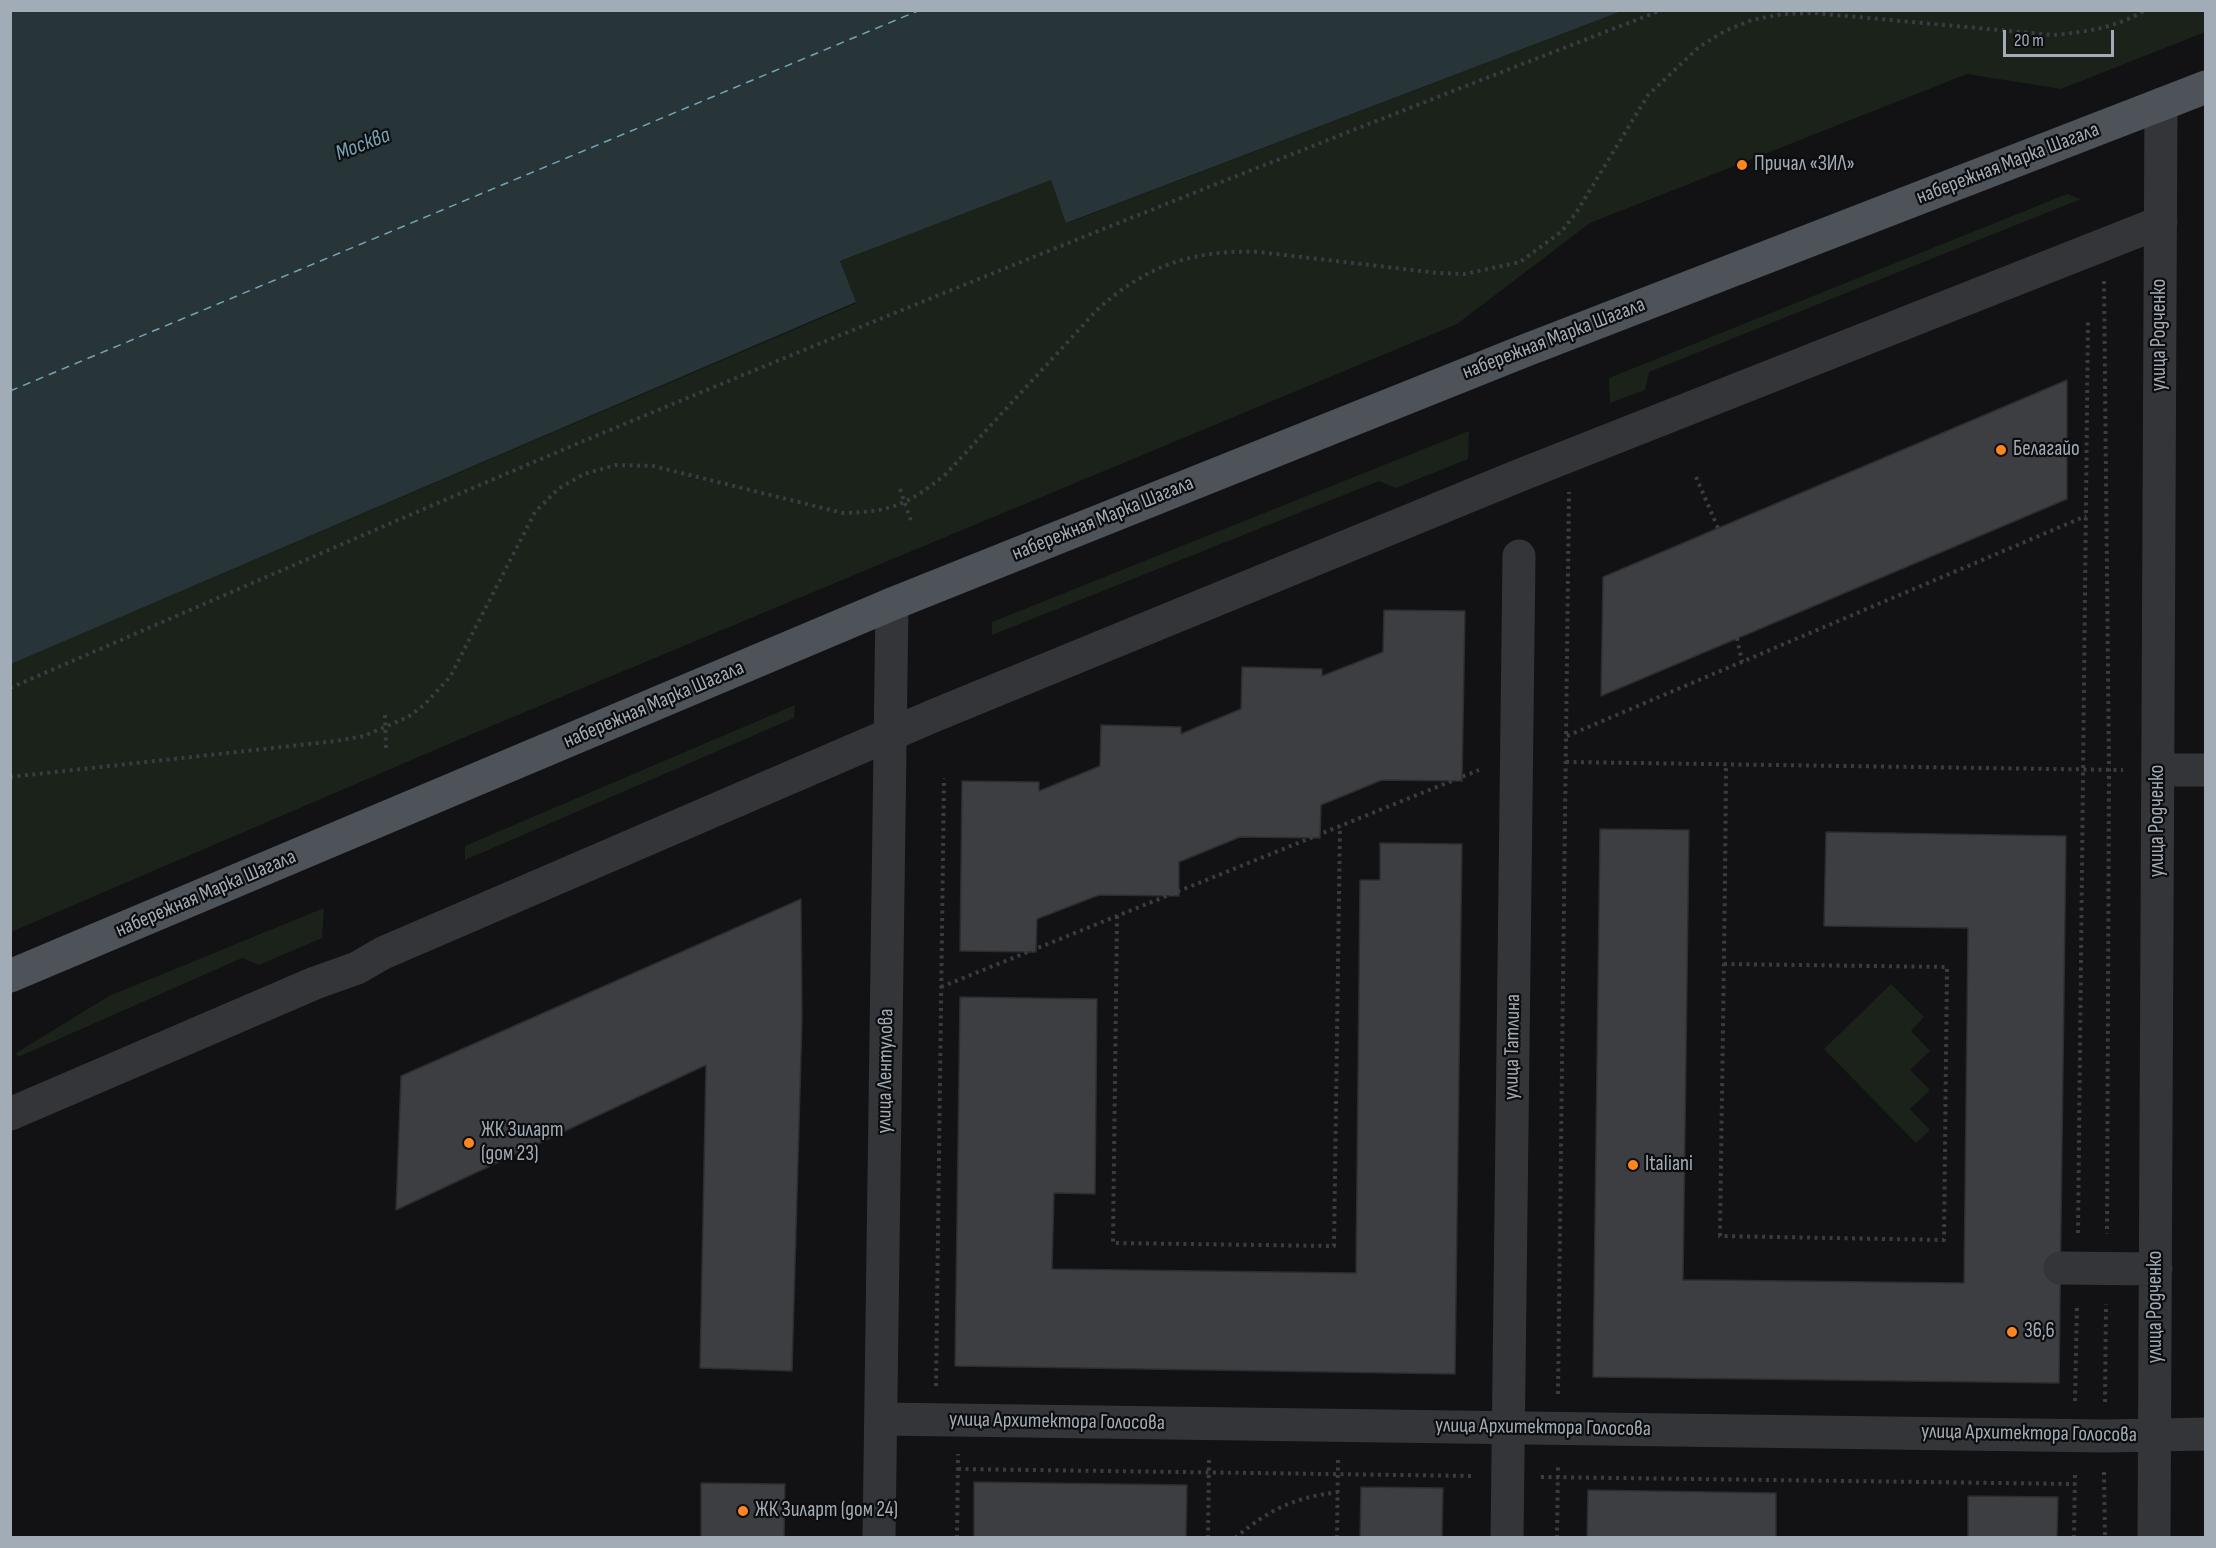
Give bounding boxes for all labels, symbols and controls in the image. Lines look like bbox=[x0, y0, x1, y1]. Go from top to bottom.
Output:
scale bar bbox=[2006, 18, 2117, 56]
text: 20 m bbox=[2014, 30, 2044, 51]
street label: набережная Марка Шагала bbox=[1913, 118, 2103, 210]
water label: Москва bbox=[332, 123, 394, 167]
place label: Причал «ЗИЛ» bbox=[1754, 152, 1855, 178]
marker: Причал «ЗИЛ» bbox=[1735, 158, 1749, 172]
street label: улица Родченко bbox=[2147, 279, 2173, 391]
street label: набережная Марка Шагала bbox=[1459, 293, 1649, 385]
place label: Белагайо bbox=[2013, 437, 2080, 463]
marker: Белагайо bbox=[1994, 443, 2008, 457]
street label: набережная Марка Шагала bbox=[1009, 471, 1197, 567]
street label: набережная Марка Шагала bbox=[560, 656, 748, 754]
street label: улица Родченко bbox=[2145, 765, 2171, 877]
street label: набережная Марка Шагала bbox=[112, 845, 300, 943]
street label: улица Татлина bbox=[1499, 994, 1527, 1100]
street label: улица Лентулова bbox=[872, 1008, 900, 1134]
place label: ЖК Зиларт (дом 23) bbox=[481, 1118, 563, 1168]
marker: ЖК Зиларт (дом 23) bbox=[462, 1136, 476, 1150]
place label: Italiani bbox=[1645, 1152, 1693, 1178]
marker: Italiani bbox=[1626, 1158, 1640, 1172]
street label: улица Родченко bbox=[2143, 1251, 2169, 1363]
place label: 36,6 bbox=[2024, 1319, 2055, 1345]
marker: 36,6 bbox=[2005, 1325, 2019, 1339]
street label: улица Архитектора Голосова bbox=[949, 1408, 1165, 1436]
street label: улица Архитектора Голосова bbox=[1435, 1414, 1651, 1442]
street label: улица Архитектора Голосова bbox=[1921, 1420, 2137, 1448]
place label: ЖК Зиларт (дом 24) bbox=[755, 1498, 898, 1524]
marker: ЖК Зиларт (дом 24) bbox=[736, 1504, 750, 1518]

